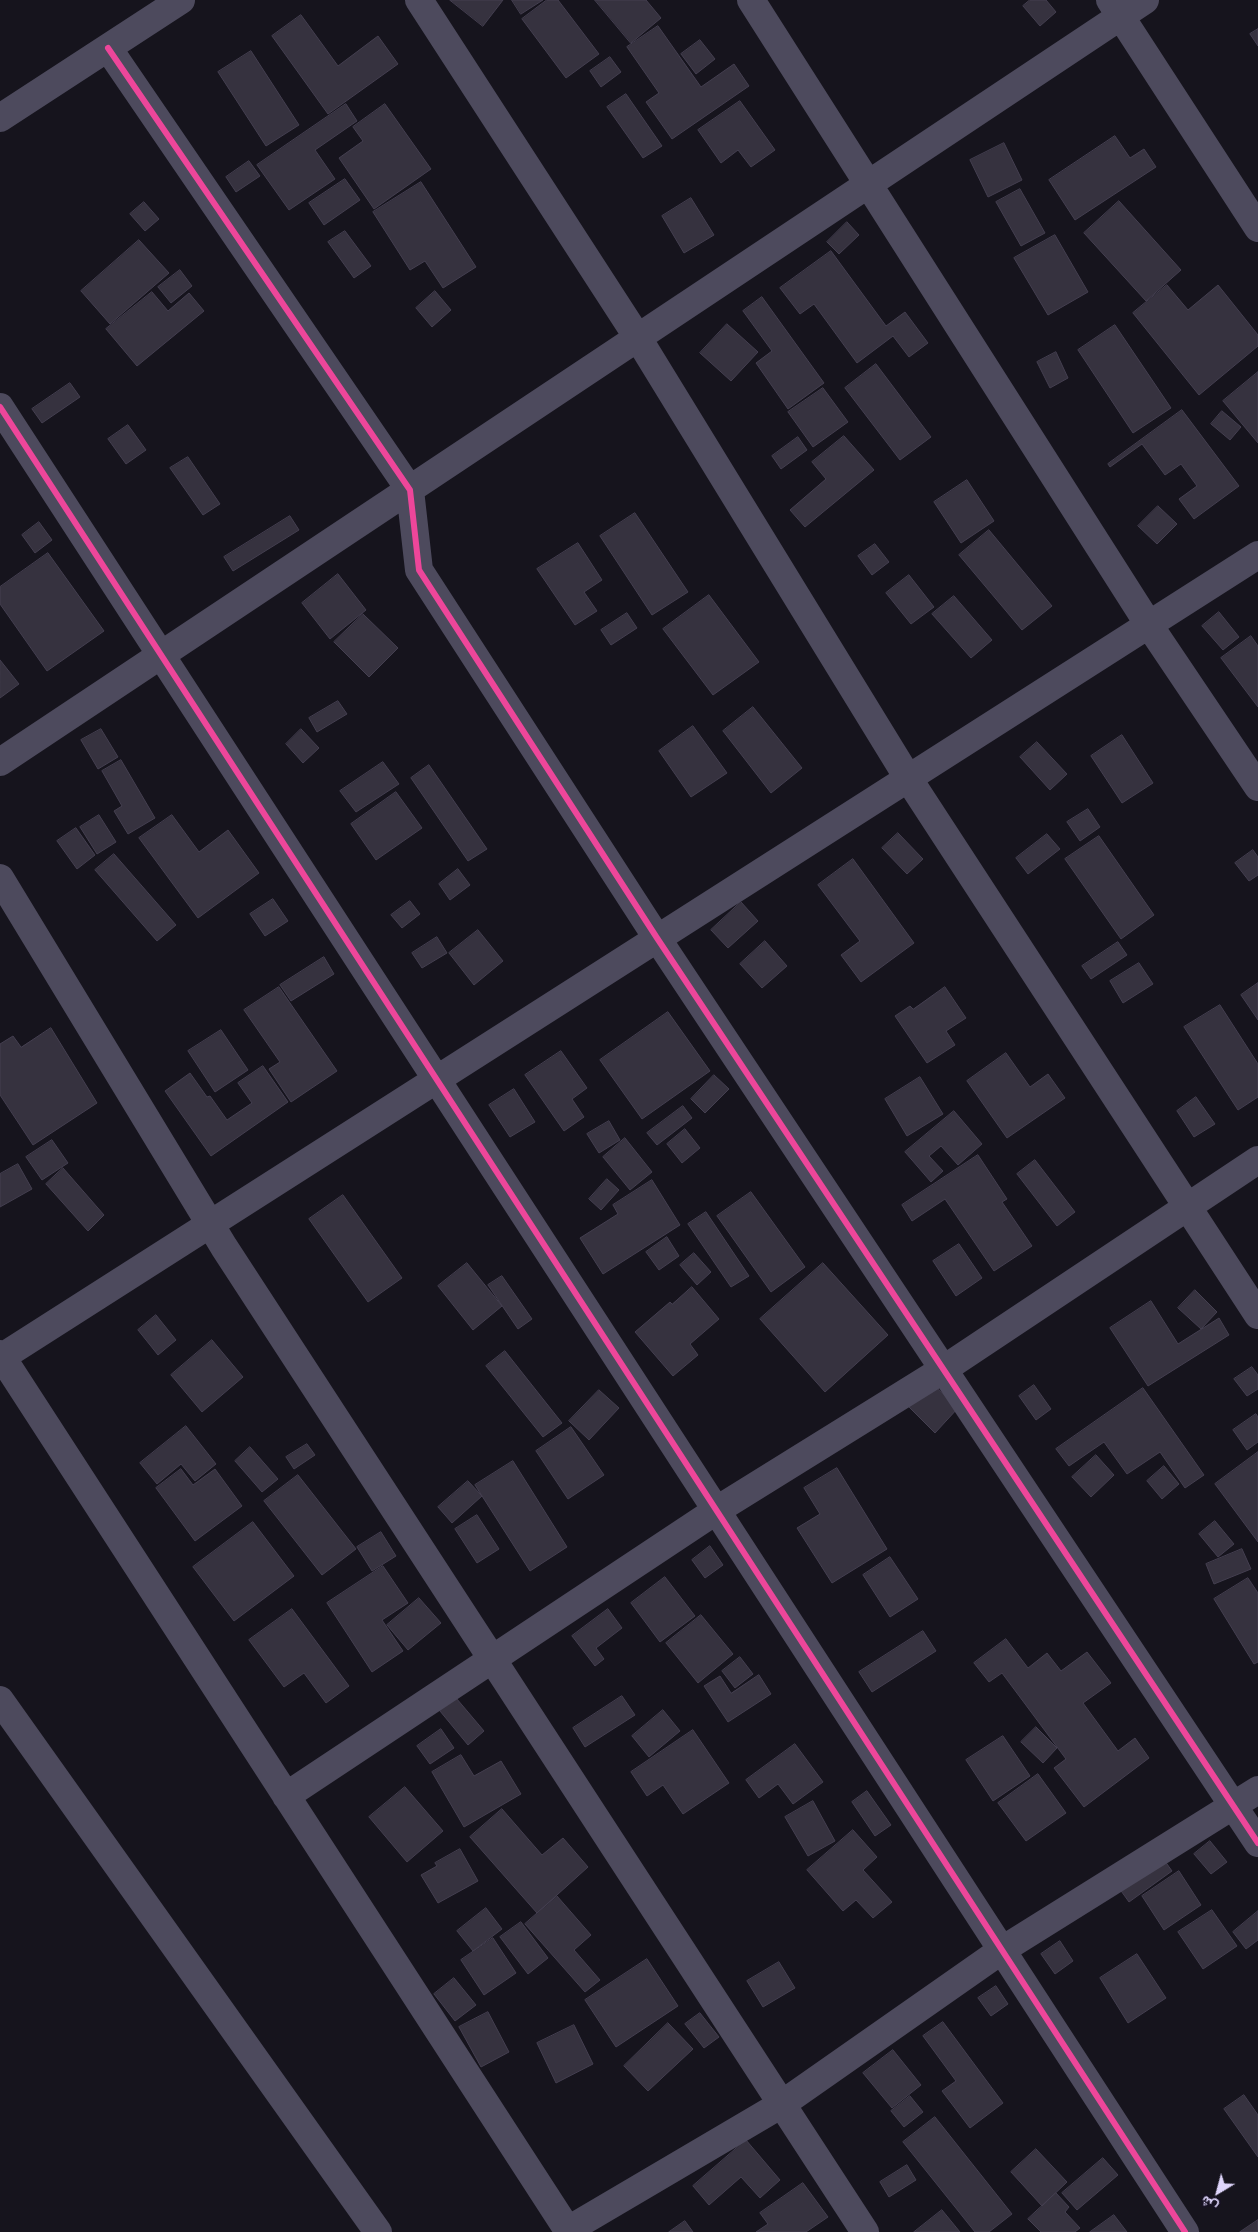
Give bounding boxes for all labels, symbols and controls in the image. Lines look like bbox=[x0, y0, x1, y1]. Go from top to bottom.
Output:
north arrow bbox=[1193, 2167, 1243, 2217]
text: ش bbox=[1197, 2192, 1221, 2216]

